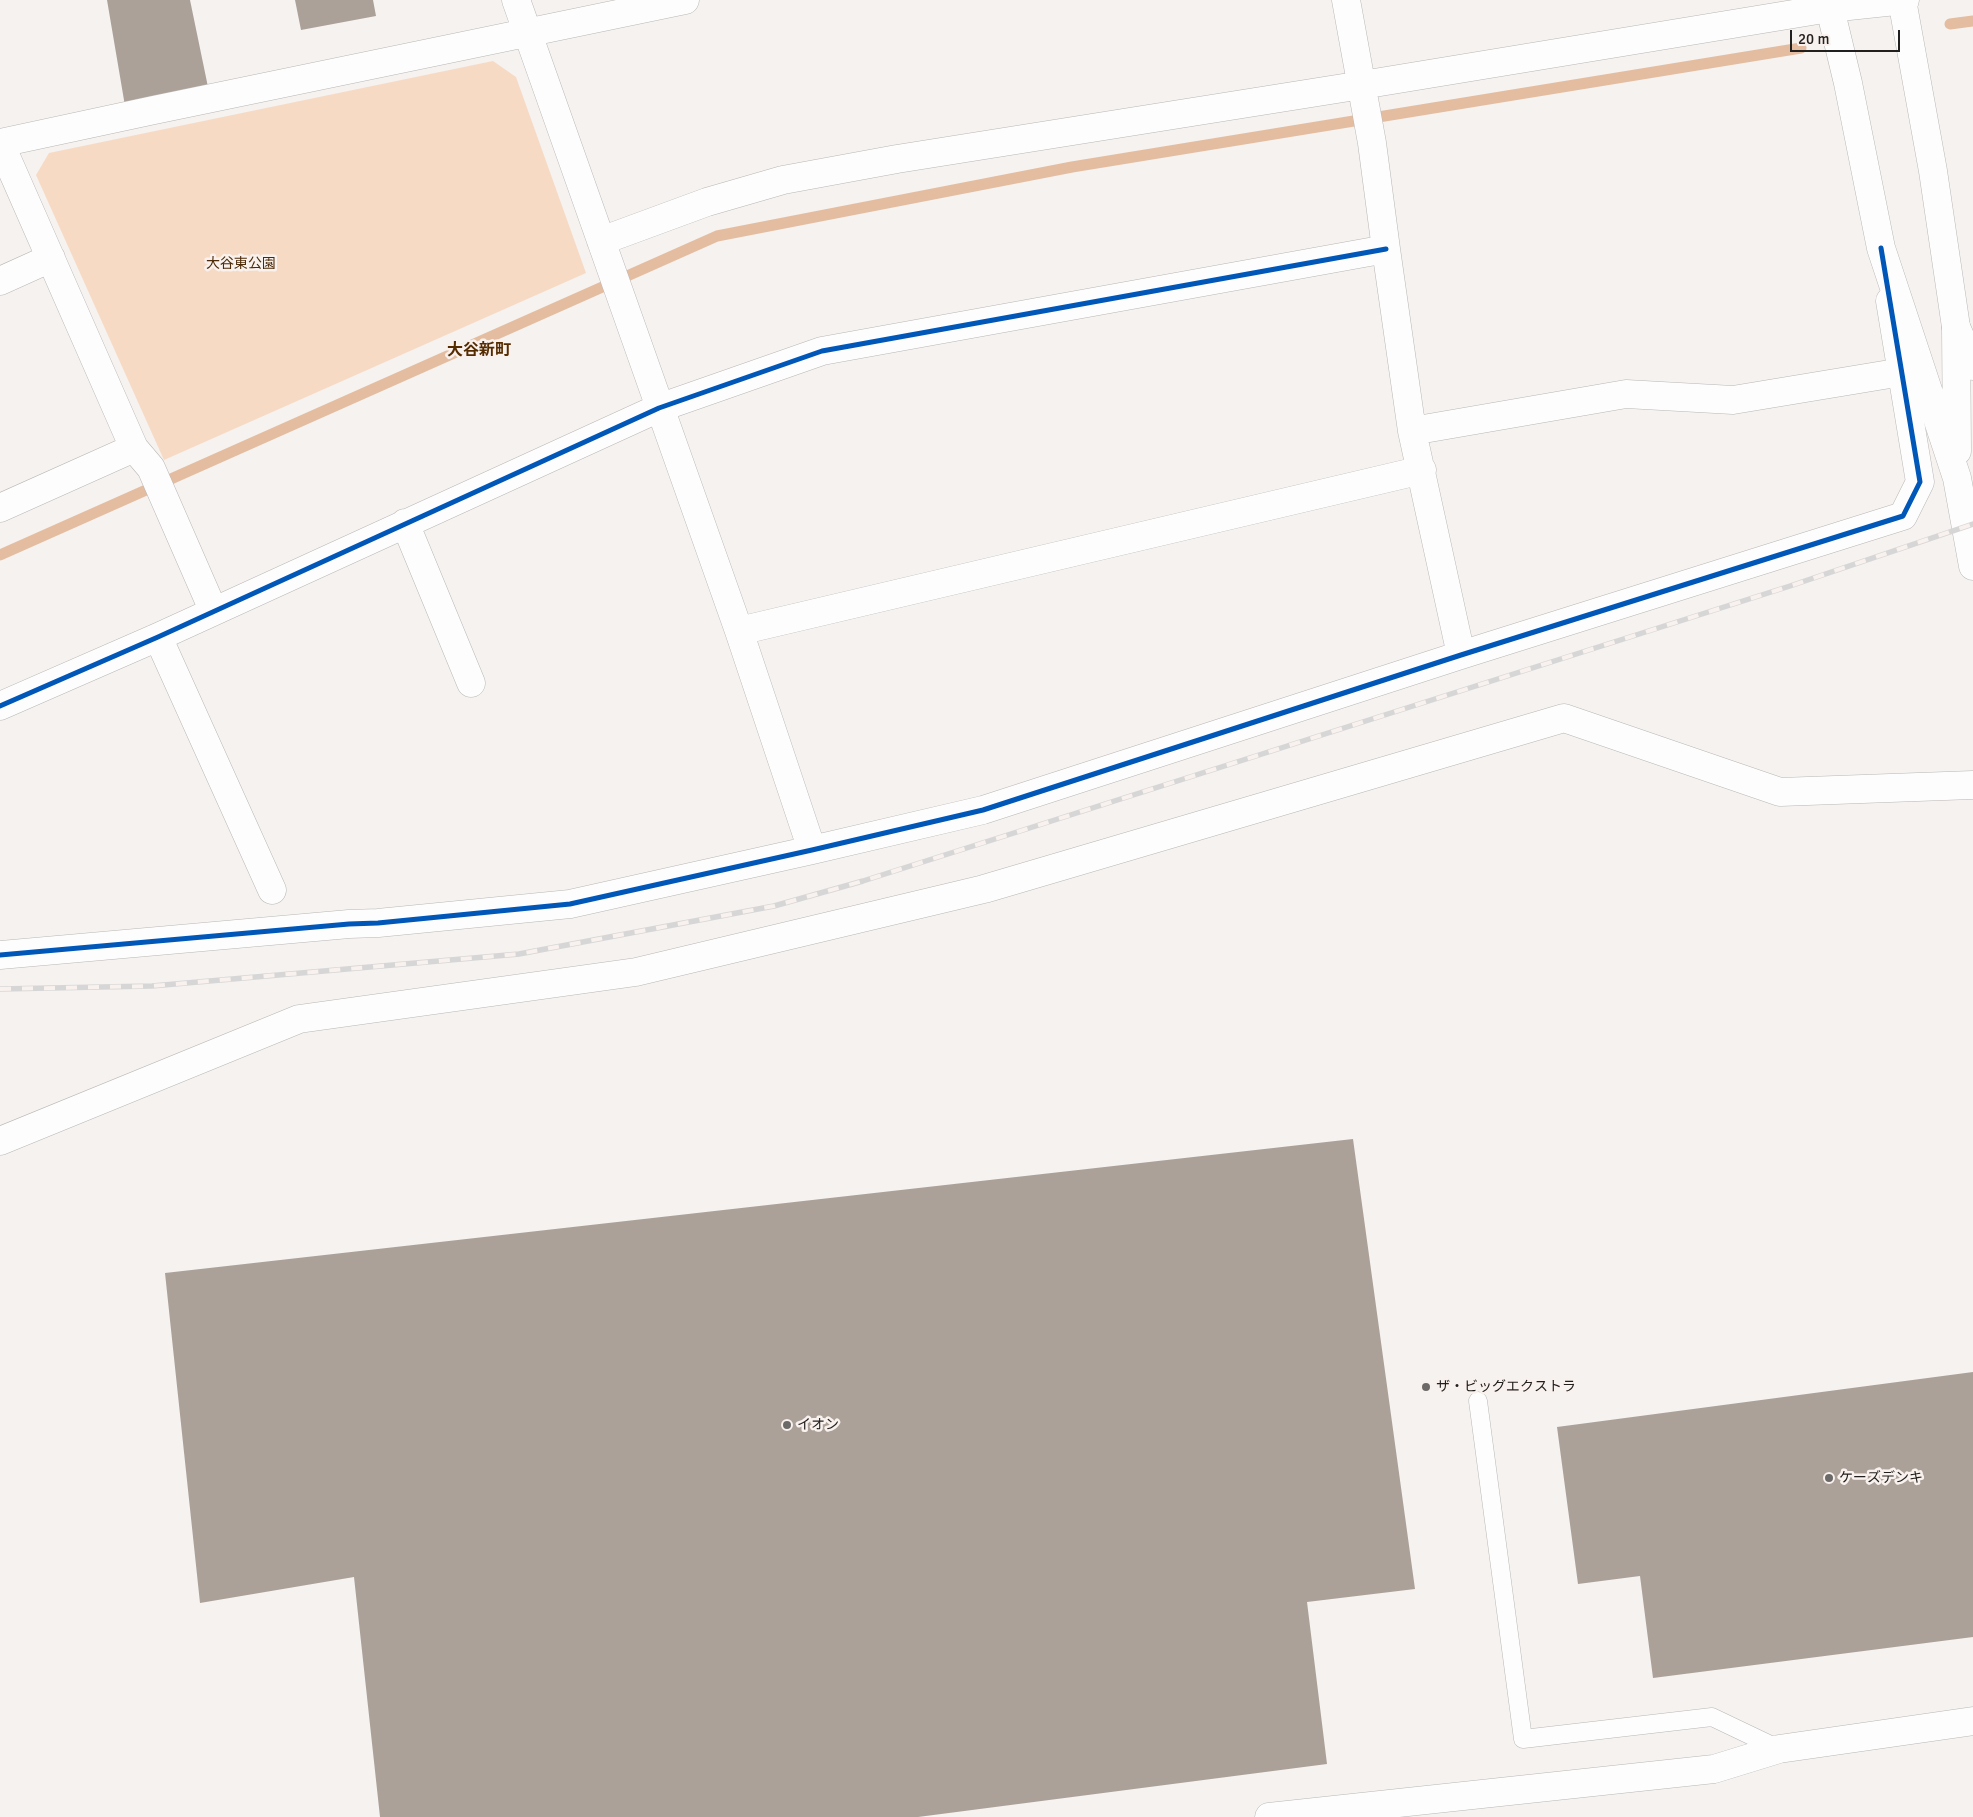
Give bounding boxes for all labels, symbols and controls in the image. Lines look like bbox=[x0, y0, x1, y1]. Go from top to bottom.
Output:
scale bar bbox=[1793, 20, 1903, 52]
text: 20 m bbox=[1798, 30, 1829, 48]
park label: 大谷東公園 bbox=[206, 256, 276, 272]
district label: 大谷新町 bbox=[447, 341, 511, 361]
place label: ザ・ビッグエクストラ bbox=[1436, 1379, 1576, 1395]
marker: ザ・ビッグエクストラ bbox=[1420, 1381, 1432, 1393]
place label: イオン bbox=[797, 1417, 839, 1433]
marker: イオン bbox=[781, 1419, 793, 1431]
place label: ケーズデンキ bbox=[1839, 1470, 1923, 1486]
marker: ケーズデンキ bbox=[1823, 1472, 1835, 1484]

